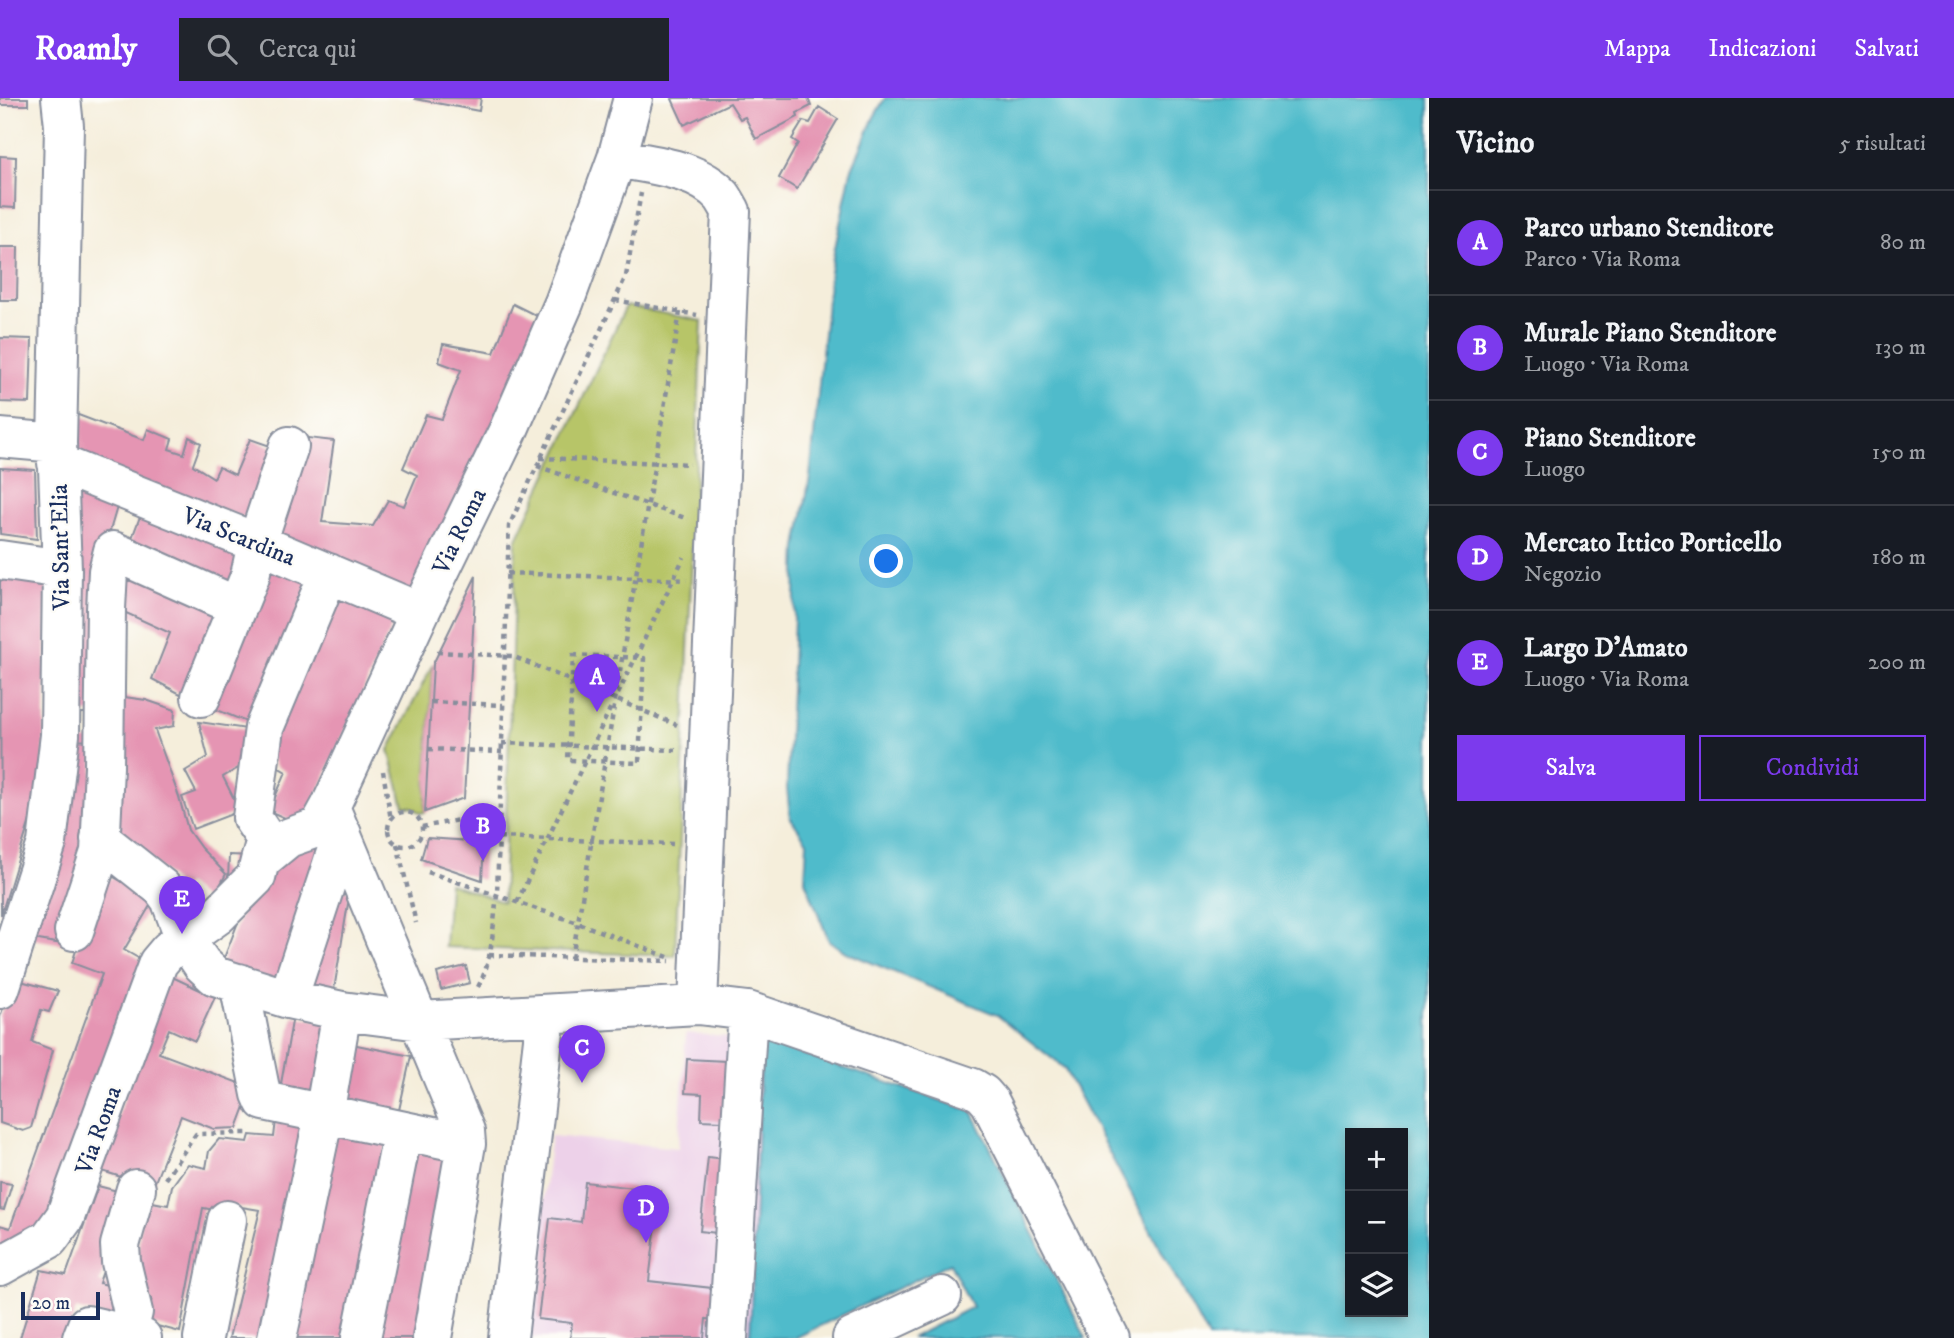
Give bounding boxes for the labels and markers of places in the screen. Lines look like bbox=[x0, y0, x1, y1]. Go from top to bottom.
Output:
pin: A bbox=[574, 654, 620, 712]
pin: B bbox=[460, 803, 506, 861]
pin: E bbox=[159, 876, 205, 934]
pin: C bbox=[559, 1025, 605, 1083]
pin: D bbox=[623, 1185, 669, 1243]

